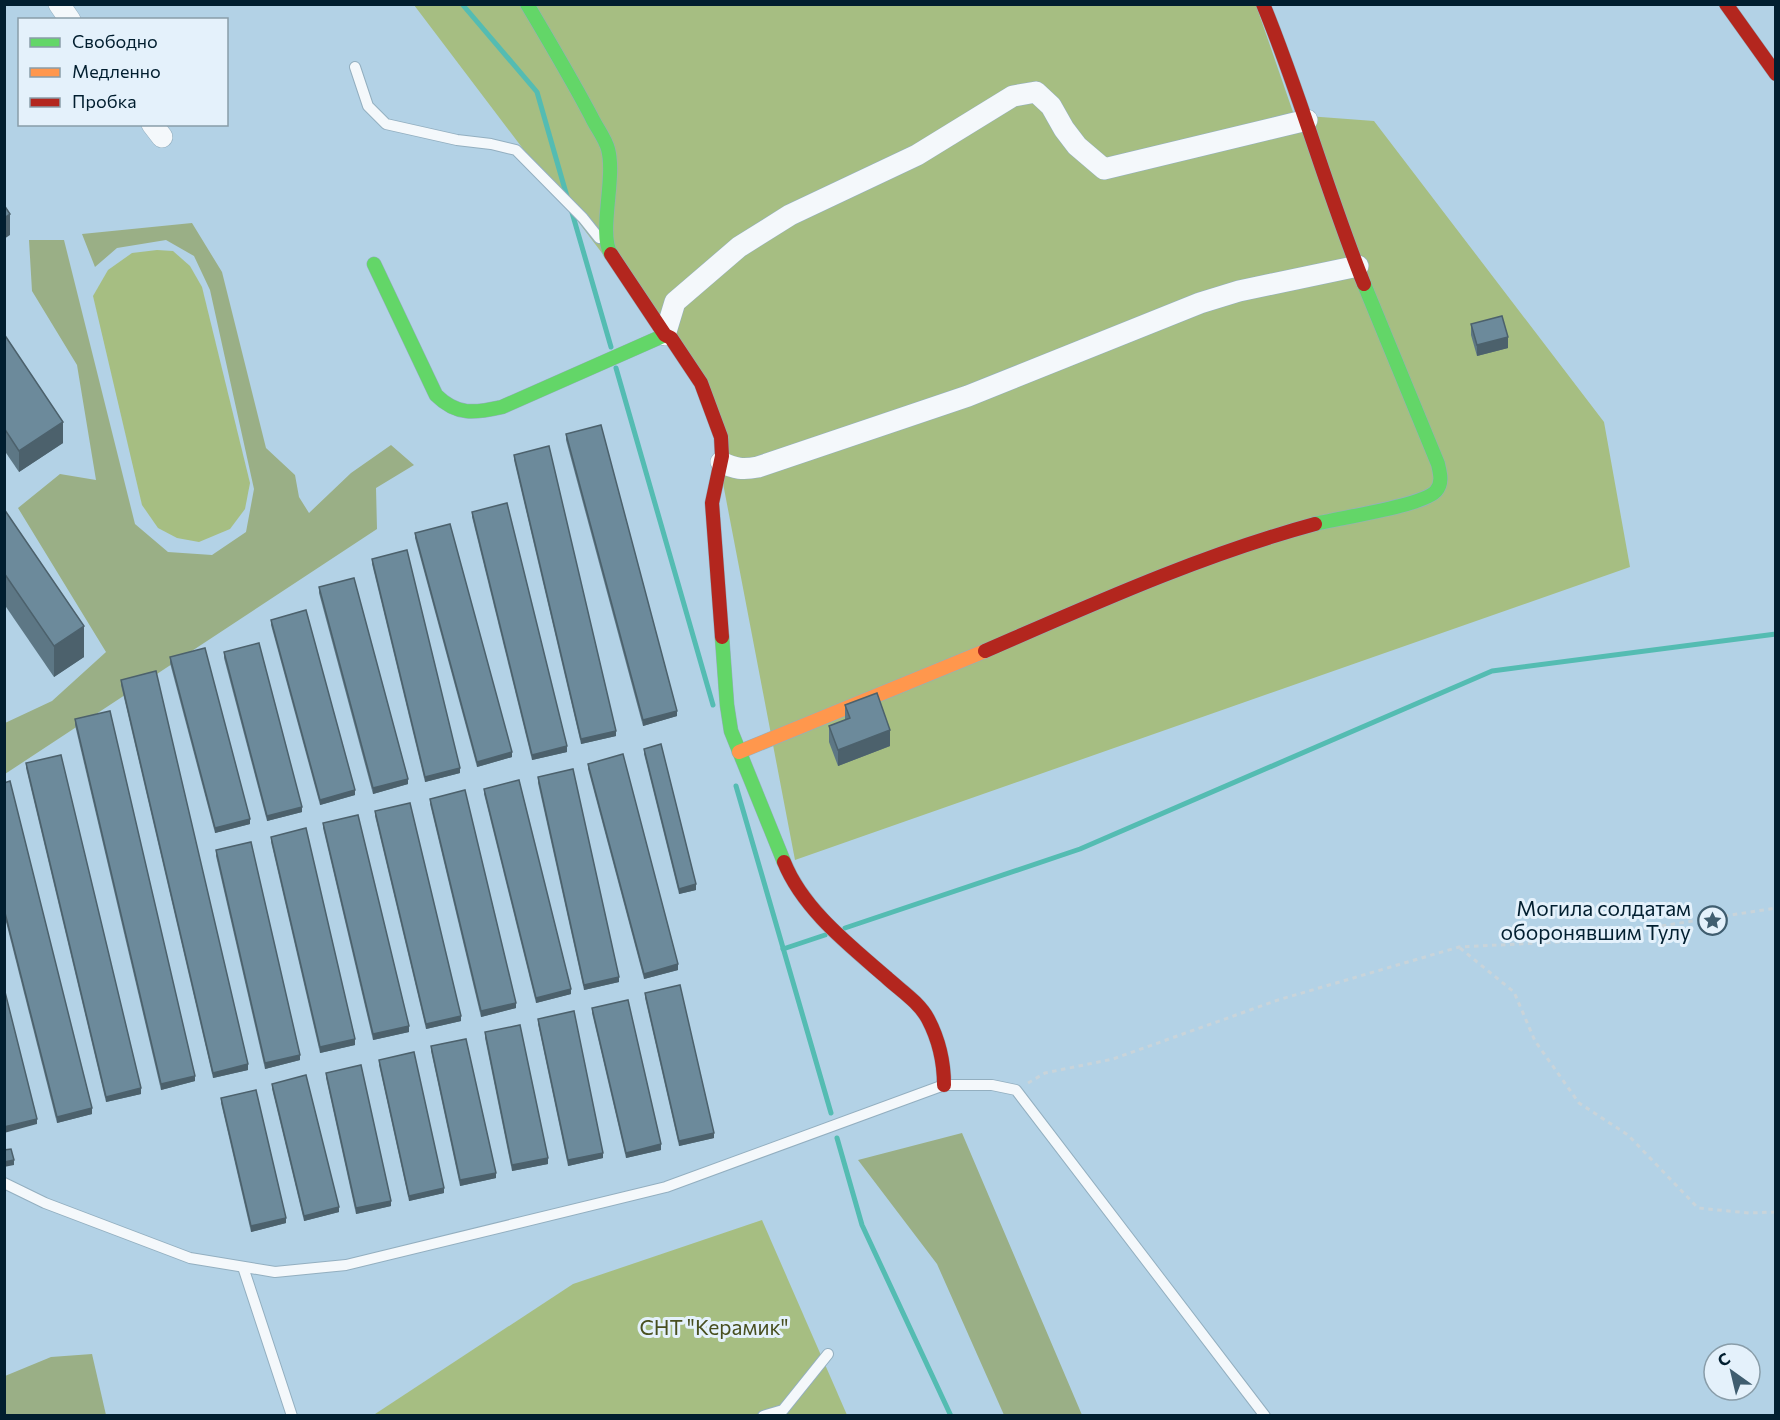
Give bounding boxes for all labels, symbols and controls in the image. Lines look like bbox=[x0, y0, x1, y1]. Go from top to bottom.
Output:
legend bbox=[18, 18, 228, 126]
text: Свободно bbox=[72, 30, 158, 52]
text: Медленно bbox=[72, 60, 161, 82]
text: Пробка bbox=[72, 90, 137, 112]
place label: Могила солдатам оборонявшим Тулу bbox=[1500, 895, 1691, 944]
place icon: Могила солдатам оборонявшим Тулу bbox=[1696, 905, 1728, 937]
park label: СНТ "Керамик" bbox=[639, 1314, 789, 1339]
north arrow bbox=[1702, 1342, 1762, 1402]
text: С bbox=[1713, 1348, 1733, 1370]

